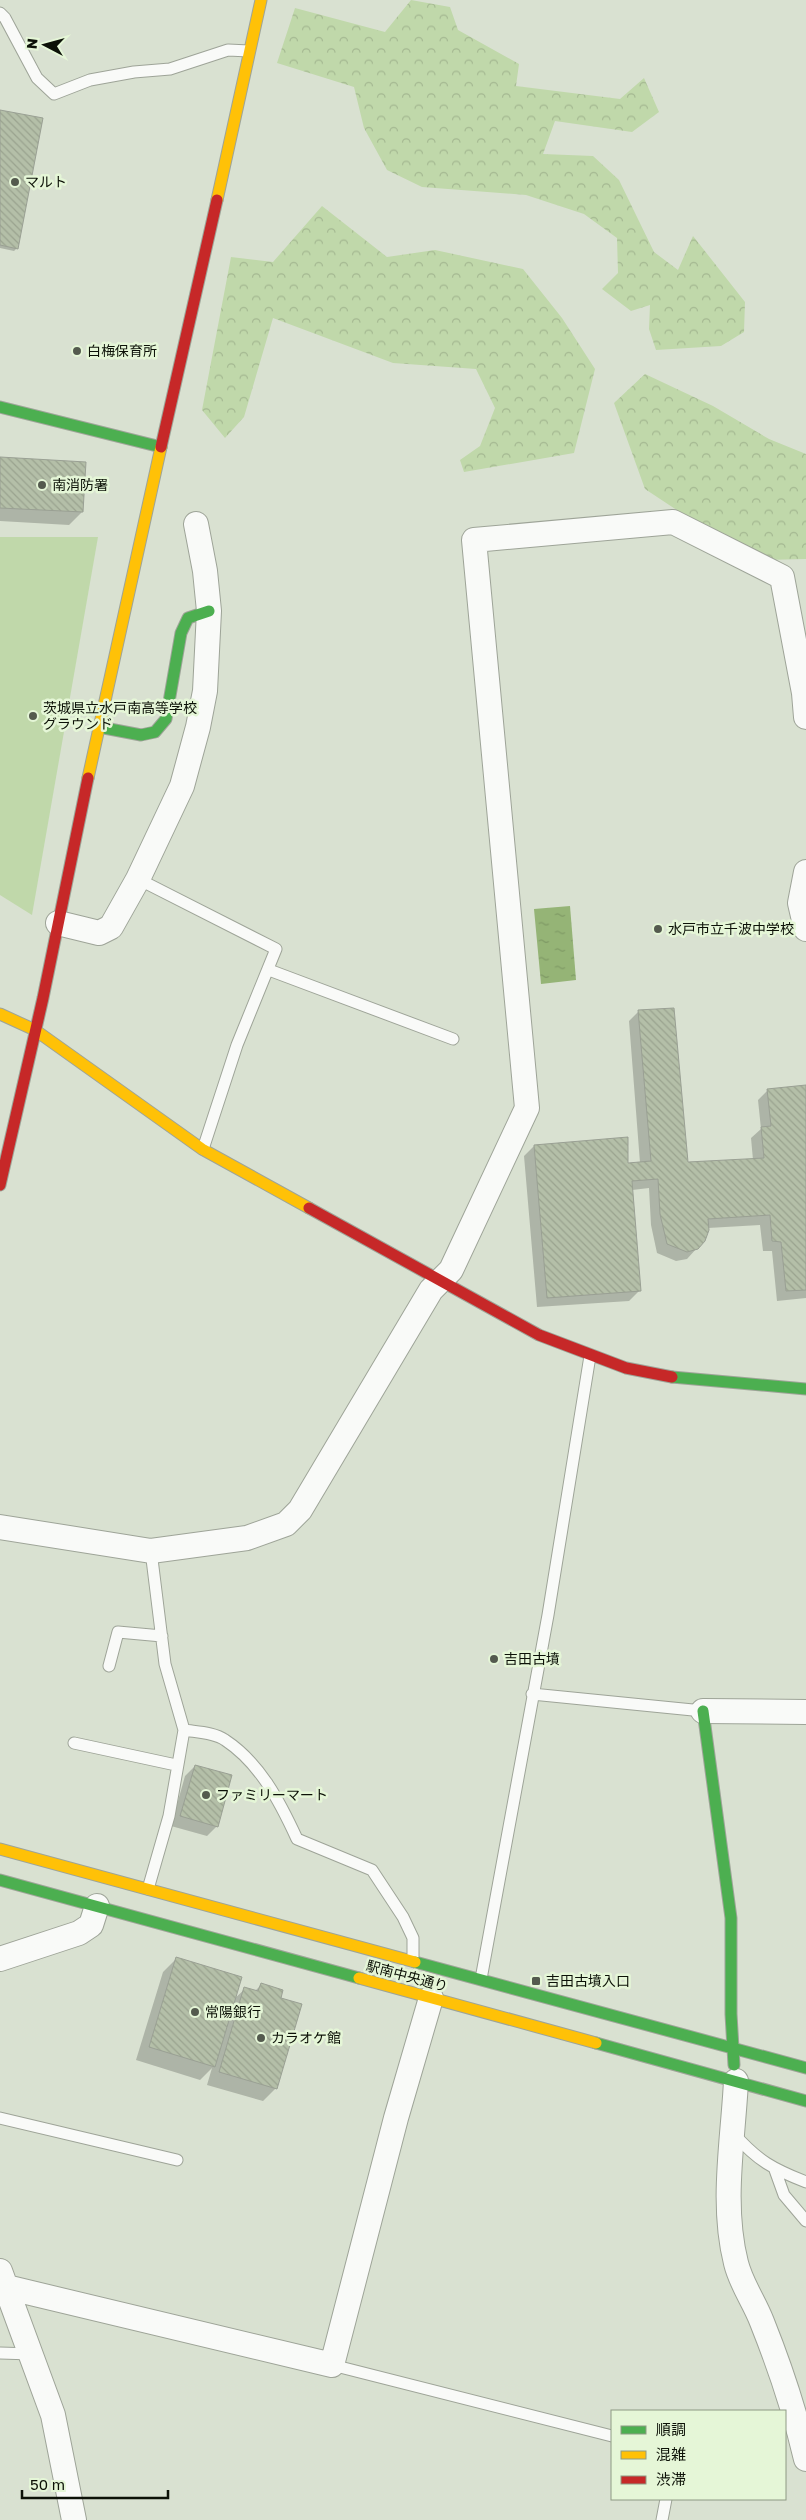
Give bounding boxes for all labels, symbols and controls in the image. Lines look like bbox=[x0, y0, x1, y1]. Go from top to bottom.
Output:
north arrow bbox=[20, 20, 70, 70]
text: N bbox=[23, 37, 41, 50]
place label: マルト bbox=[25, 173, 67, 190]
marker: マルト bbox=[9, 176, 21, 188]
place label: 白梅保育所 bbox=[87, 342, 157, 359]
marker: 白梅保育所 bbox=[71, 345, 83, 357]
place label: 南消防署 bbox=[52, 476, 108, 493]
marker: 南消防署 bbox=[36, 479, 48, 491]
place label: 茨城県立水戸南高等学校 グラウンド bbox=[43, 699, 197, 732]
marker: 茨城県立水戸南高等学校 グラウンド bbox=[27, 710, 39, 722]
place label: 水戸市立千波中学校 bbox=[668, 920, 794, 937]
marker: 水戸市立千波中学校 bbox=[652, 923, 664, 935]
place label: 吉田古墳 bbox=[504, 1650, 560, 1667]
marker: 吉田古墳 bbox=[488, 1653, 500, 1665]
place label: ファミリーマート bbox=[216, 1786, 328, 1803]
marker: ファミリーマート bbox=[200, 1789, 212, 1801]
street label: 駅南中央通り bbox=[364, 1956, 450, 1995]
place label: 吉田古墳入口 bbox=[546, 1972, 630, 1989]
marker: 吉田古墳入口 bbox=[530, 1975, 542, 1987]
place label: 常陽銀行 bbox=[205, 2003, 261, 2020]
marker: 常陽銀行 bbox=[189, 2006, 201, 2018]
place label: カラオケ館 bbox=[271, 2029, 341, 2046]
marker: カラオケ館 bbox=[255, 2032, 267, 2044]
legend bbox=[611, 2410, 786, 2500]
text: 順調 bbox=[656, 2420, 686, 2438]
text: 混雑 bbox=[656, 2445, 686, 2463]
scale bar bbox=[22, 2468, 169, 2500]
text: 渋滞 bbox=[656, 2470, 686, 2488]
text: 50 m bbox=[30, 2475, 65, 2493]

